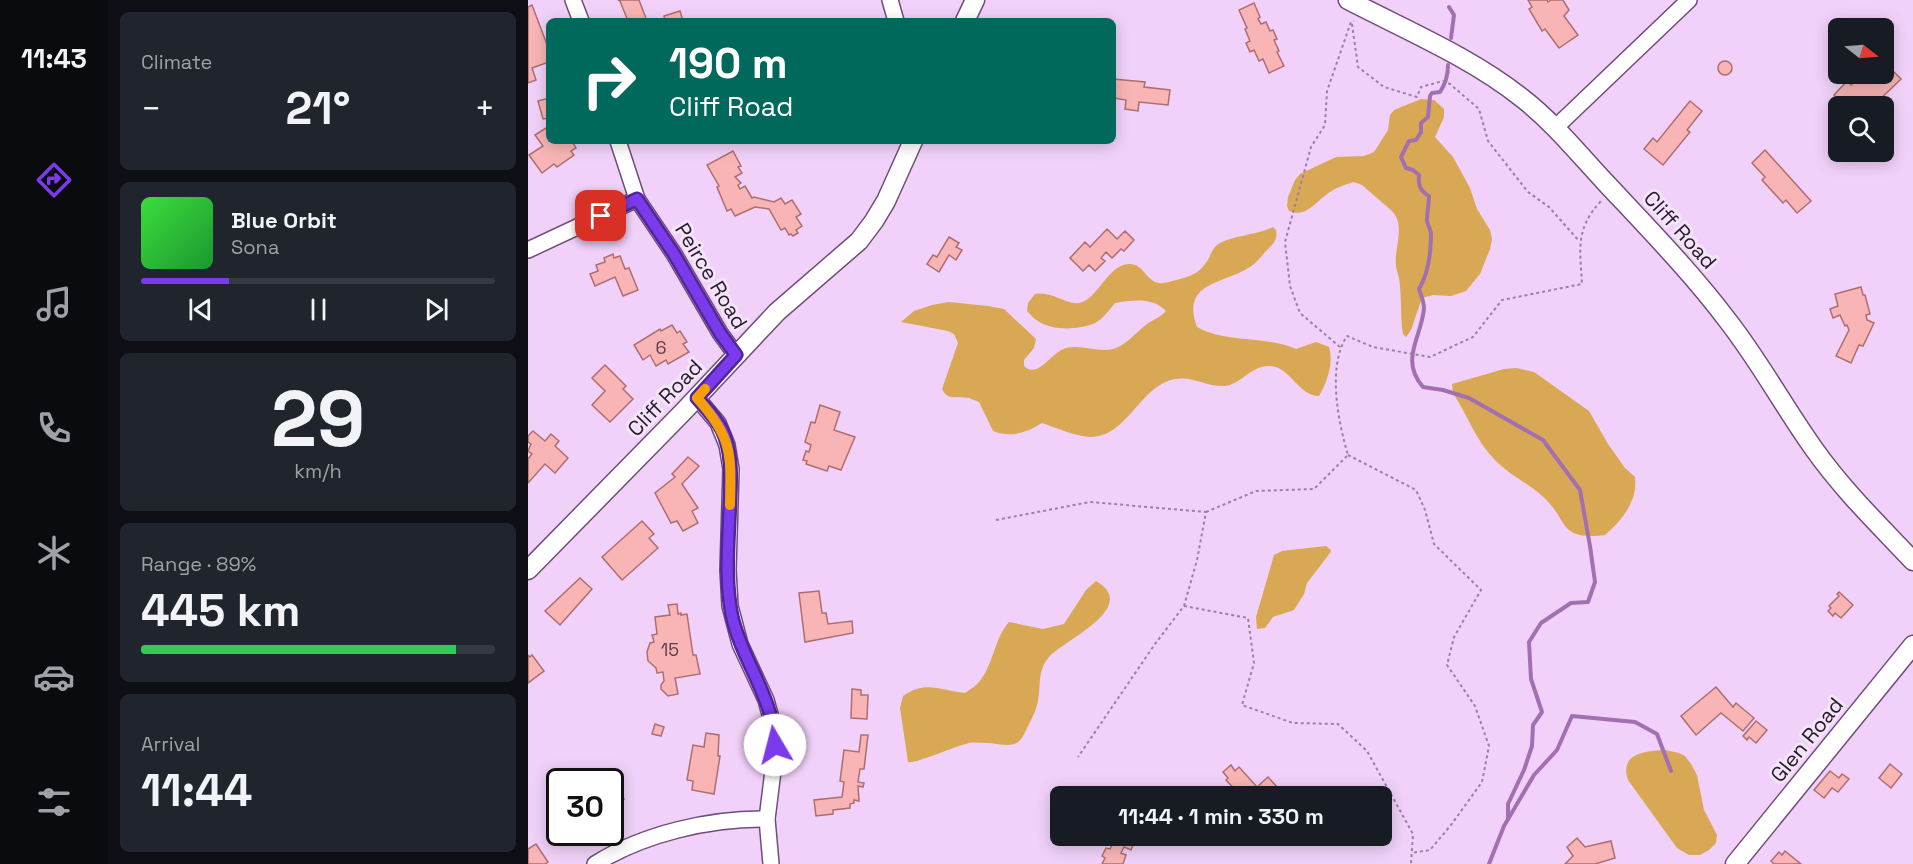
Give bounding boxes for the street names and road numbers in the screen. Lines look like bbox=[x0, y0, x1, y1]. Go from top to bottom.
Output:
street label: Cliff Road bbox=[1638, 185, 1723, 275]
street label: Peirce Road bbox=[669, 218, 754, 334]
street label: Cliff Road bbox=[621, 353, 708, 442]
street label: Glen Road bbox=[1764, 692, 1849, 788]

